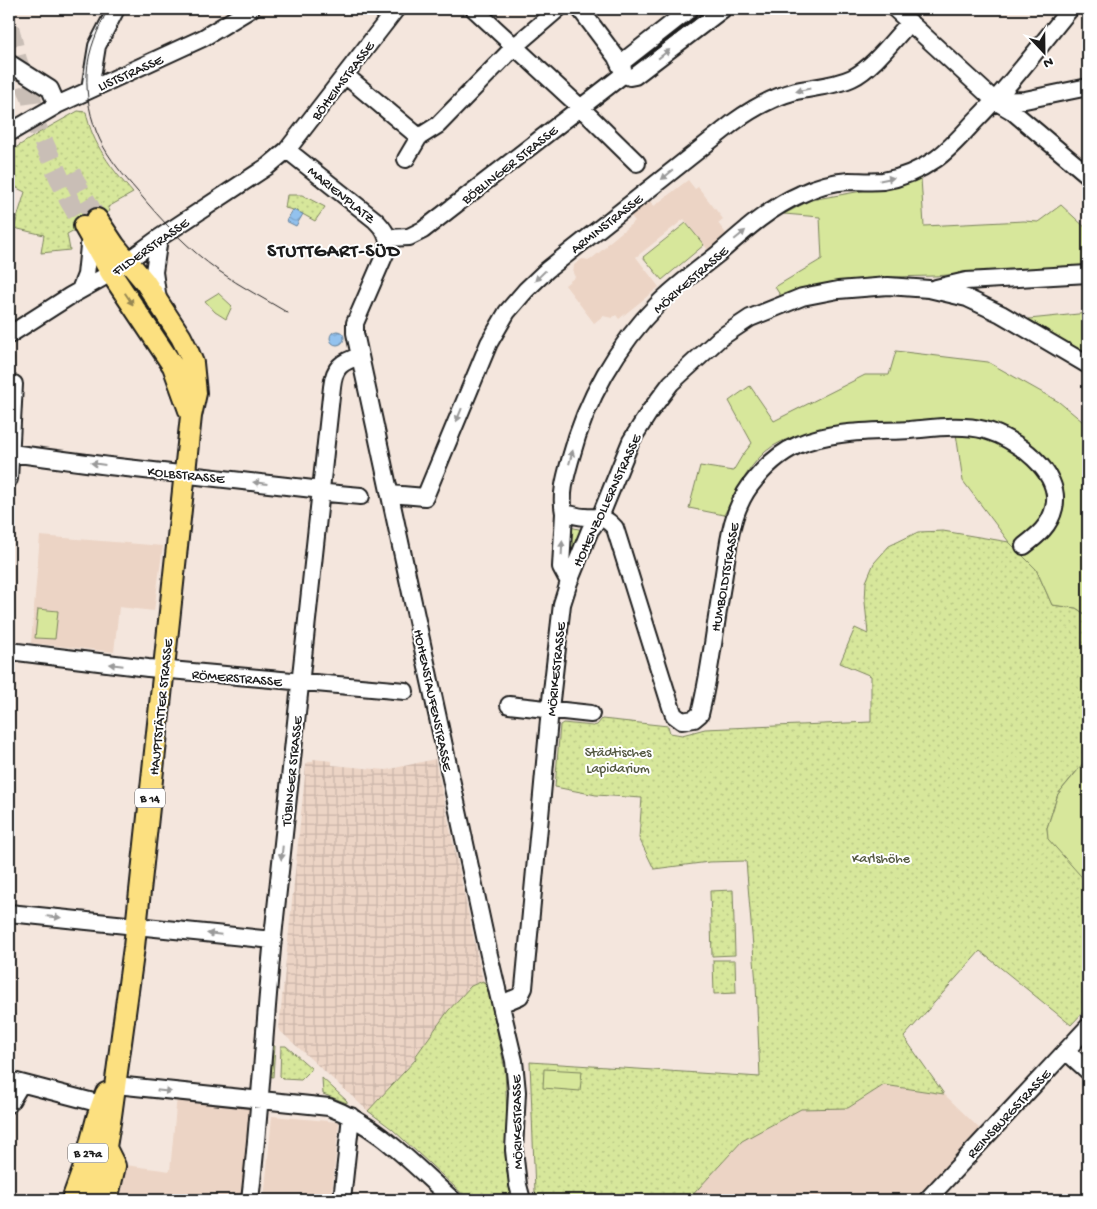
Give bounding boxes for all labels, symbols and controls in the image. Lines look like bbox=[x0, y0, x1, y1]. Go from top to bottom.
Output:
north arrow bbox=[1020, 28, 1070, 78]
street label: BÖHEIMSTRASSE bbox=[308, 38, 380, 125]
one-way arrow bbox=[657, 49, 671, 59]
street label: LISTSTRASSE bbox=[96, 52, 167, 96]
text: N bbox=[1041, 52, 1055, 71]
one-way arrow bbox=[796, 86, 811, 94]
street label: BÖBLINGER STRASSE bbox=[458, 122, 563, 210]
street label: MARIENPLATZ bbox=[303, 164, 378, 229]
one-way arrow bbox=[661, 170, 674, 181]
one-way arrow bbox=[880, 175, 896, 183]
street label: ARMINSTRASSE bbox=[568, 191, 648, 258]
street label: FILDERSTRASSE bbox=[109, 215, 194, 281]
one-way arrow bbox=[733, 230, 746, 241]
district label: STUTTGART-SÜD bbox=[267, 241, 401, 264]
street label: MÖRIKESTRASSE bbox=[650, 243, 734, 318]
one-way arrow bbox=[534, 270, 546, 282]
one-way arrow bbox=[124, 292, 134, 306]
one-way arrow bbox=[454, 408, 462, 422]
street label: HOHENZOLLERNSTRASSE bbox=[570, 431, 647, 570]
one-way arrow bbox=[567, 450, 575, 465]
one-way arrow bbox=[90, 460, 106, 468]
street label: KOLBSTRASSE bbox=[146, 464, 226, 489]
one-way arrow bbox=[252, 479, 268, 487]
street label: HUMBOLDTSTRASSE bbox=[709, 520, 745, 633]
one-way arrow bbox=[559, 540, 567, 556]
street label: MÖRIKESTRASSE bbox=[544, 620, 571, 717]
street label: HOHENSTAUFENSTRASSE bbox=[408, 628, 455, 774]
street label: HAUPTSTÄTTER STRASSE bbox=[147, 637, 178, 776]
one-way arrow bbox=[107, 661, 123, 669]
street label: RÖMERSTRASSE bbox=[191, 667, 284, 692]
street label: TÜBINGER STRASSE bbox=[279, 714, 308, 828]
park label: Städtisches Lapidarium bbox=[585, 745, 652, 778]
road number: B 14 bbox=[135, 788, 165, 808]
one-way arrow bbox=[278, 846, 286, 862]
park label: Karlshöhe bbox=[852, 851, 911, 868]
one-way arrow bbox=[46, 914, 62, 922]
one-way arrow bbox=[206, 930, 222, 938]
street label: REINSBURGSTRASSE bbox=[964, 1066, 1056, 1163]
street label: MÖRIKESTRASSE bbox=[509, 1073, 528, 1169]
one-way arrow bbox=[156, 1087, 172, 1095]
road number: B 27a bbox=[68, 1144, 108, 1162]

